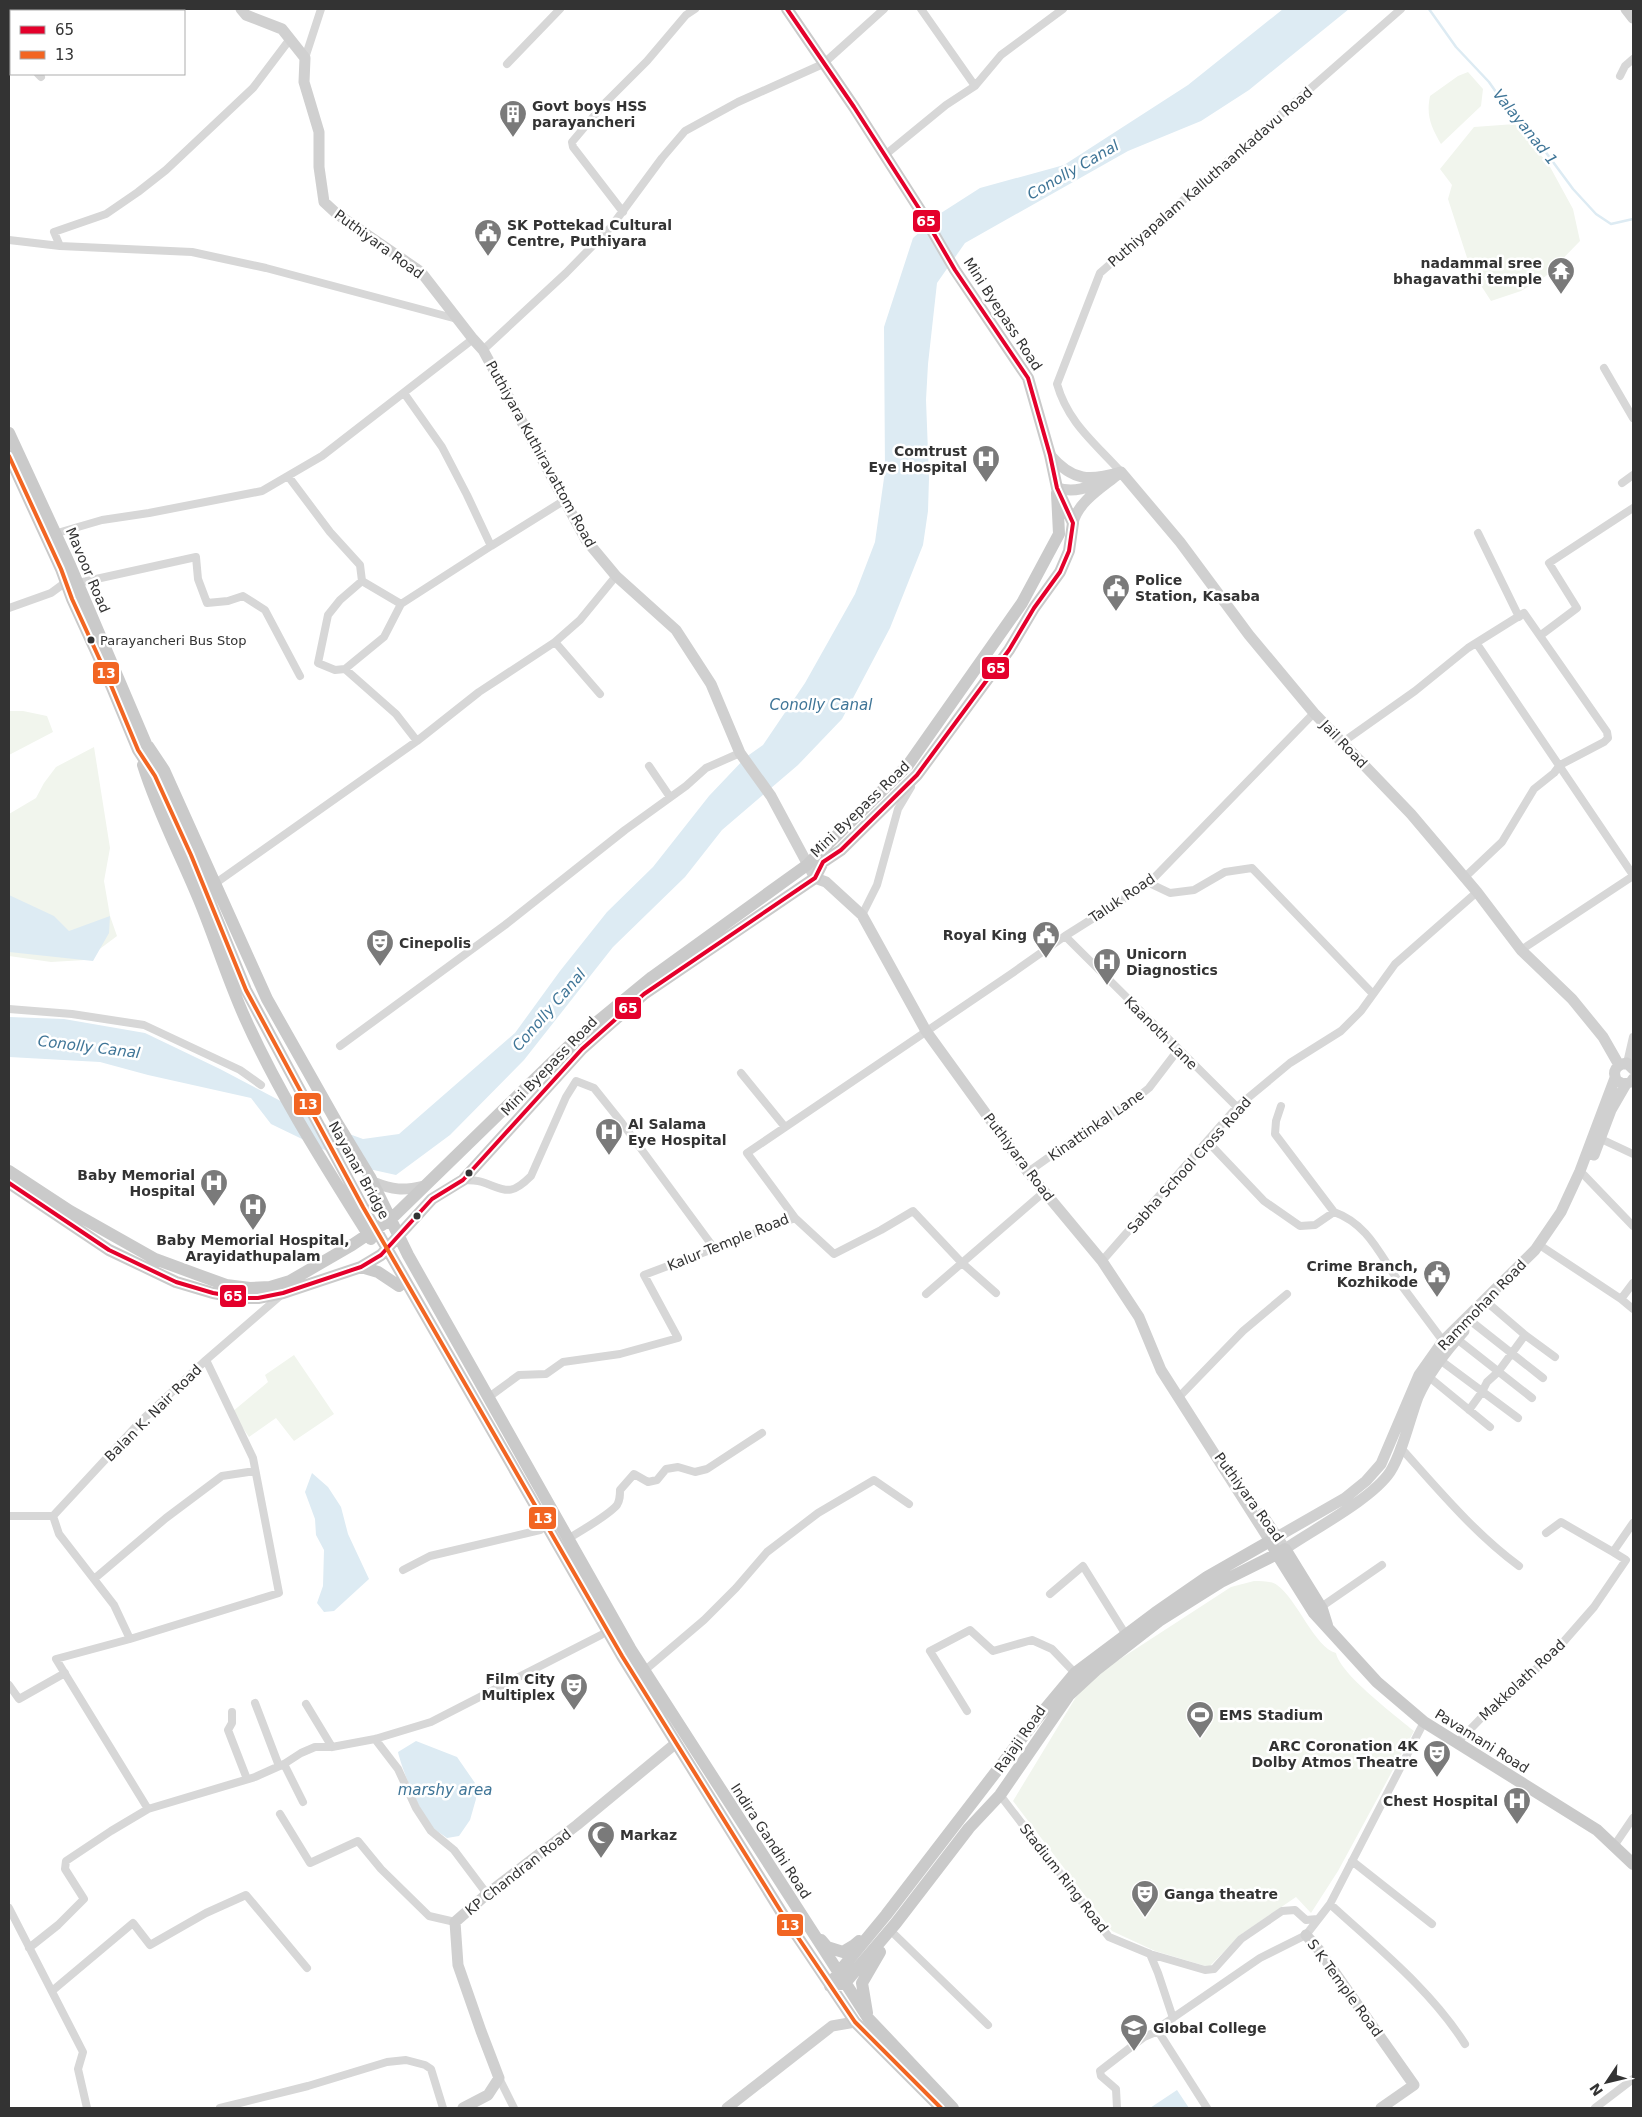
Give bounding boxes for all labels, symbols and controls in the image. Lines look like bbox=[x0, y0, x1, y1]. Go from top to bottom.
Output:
legend bbox=[10, 10, 185, 75]
text: 65 bbox=[55, 21, 74, 39]
text: 13 bbox=[55, 46, 74, 64]
street label: Puthiyapalam Kalluthaankadavu Road bbox=[1105, 84, 1315, 270]
water label: Valayanad 1 bbox=[1489, 85, 1561, 169]
place label: Govt boys HSS parayancheri bbox=[532, 98, 647, 130]
building icon: Govt boys HSS parayancheri bbox=[498, 99, 528, 138]
water label: Conolly Canal bbox=[1024, 136, 1123, 204]
street label: Puthiyara Road bbox=[331, 206, 427, 282]
line badge: 65 bbox=[912, 209, 941, 233]
text: 65 bbox=[916, 213, 936, 229]
place label: SK Pottekad Cultural Centre, Puthiyara bbox=[507, 217, 672, 249]
public building icon: SK Pottekad Cultural Centre, Puthiyara bbox=[473, 218, 503, 257]
street label: Mini Byepass Road bbox=[961, 255, 1045, 373]
place label: nadammal sree bhagavathi temple bbox=[1393, 255, 1542, 287]
temple icon: nadammal sree bhagavathi temple bbox=[1546, 256, 1576, 295]
street label: Puthiyara Kuthiravattom Road bbox=[483, 358, 599, 550]
place label: Comtrust Eye Hospital bbox=[869, 443, 967, 475]
hospital icon: Comtrust Eye Hospital bbox=[971, 444, 1001, 483]
street label: Mavoor Road bbox=[63, 525, 113, 615]
place label: Police Station, Kasaba bbox=[1135, 572, 1260, 604]
public building icon: Police Station, Kasaba bbox=[1101, 573, 1131, 612]
place label: Parayancheri Bus Stop bbox=[100, 633, 247, 648]
marker: Parayancheri Bus Stop bbox=[86, 635, 96, 645]
line badge: 65 bbox=[981, 656, 1010, 680]
text: 65 bbox=[986, 660, 1006, 676]
line badge: 13 bbox=[92, 661, 120, 685]
text: 13 bbox=[96, 665, 116, 681]
water label: Conolly Canal bbox=[770, 696, 873, 714]
street label: Jail Road bbox=[1317, 716, 1371, 771]
street label: Mini Byepass Road bbox=[807, 758, 913, 860]
street label: Taluk Road bbox=[1085, 870, 1158, 926]
public building icon: Royal King bbox=[1031, 920, 1061, 959]
place label: Royal King bbox=[943, 927, 1027, 943]
theatre icon: Cinepolis bbox=[365, 928, 395, 967]
place label: Cinepolis bbox=[399, 935, 471, 951]
place label: Unicorn Diagnostics bbox=[1126, 946, 1218, 978]
hospital icon: Unicorn Diagnostics bbox=[1092, 947, 1122, 986]
water label: Conolly Canal bbox=[508, 965, 590, 1055]
street label: Kaanoth Lane bbox=[1121, 993, 1201, 1073]
line badge: 65 bbox=[614, 996, 642, 1020]
text: 65 bbox=[618, 1000, 638, 1016]
street label: Mini Byepass Road bbox=[498, 1013, 600, 1119]
water label: Conolly Canal bbox=[37, 1032, 142, 1062]
street label: Kinattinkal Lane bbox=[1045, 1086, 1147, 1164]
line badge: 13 bbox=[293, 1092, 322, 1116]
street label: Sabha School Cross Road bbox=[1124, 1094, 1254, 1236]
text: 13 bbox=[298, 1096, 318, 1112]
street label: Puthiyara Road bbox=[981, 1110, 1057, 1204]
place label: Al Salama Eye Hospital bbox=[628, 1116, 727, 1148]
hospital icon: Al Salama Eye Hospital bbox=[594, 1117, 624, 1156]
street label: Nayanar Bridge bbox=[326, 1118, 392, 1222]
place label: Baby Memorial Hospital bbox=[77, 1167, 195, 1199]
hospital icon: Baby Memorial Hospital bbox=[199, 1168, 229, 1207]
unlabelled marker bbox=[464, 1168, 474, 1178]
hospital icon: Baby Memorial Hospital, Arayidathupalam bbox=[238, 1192, 268, 1231]
street label: Kalur Temple Road bbox=[665, 1210, 791, 1274]
unlabelled marker bbox=[412, 1211, 422, 1221]
place label: Baby Memorial Hospital, Arayidathupalam bbox=[156, 1232, 350, 1264]
street label: Rammohan Road bbox=[1435, 1256, 1529, 1354]
place label: Crime Branch, Kozhikode bbox=[1306, 1258, 1418, 1290]
public building icon: Crime Branch, Kozhikode bbox=[1422, 1259, 1452, 1298]
line badge: 65 bbox=[219, 1284, 247, 1308]
text: 65 bbox=[223, 1288, 243, 1304]
street label: Balan K. Nair Road bbox=[101, 1361, 205, 1465]
street label: Puthiyara Road bbox=[1211, 1449, 1287, 1545]
line badge: 13 bbox=[528, 1506, 557, 1530]
text: 13 bbox=[533, 1510, 553, 1526]
street label: Makkolath Road bbox=[1476, 1636, 1568, 1724]
place label: Film City Multiplex bbox=[481, 1671, 555, 1703]
theatre icon: Film City Multiplex bbox=[559, 1672, 589, 1711]
sports icon: EMS Stadium bbox=[1185, 1700, 1215, 1739]
street label: Rajaji Road bbox=[991, 1703, 1049, 1775]
street label: Pavamani Road bbox=[1432, 1706, 1532, 1776]
place label: EMS Stadium bbox=[1219, 1707, 1323, 1723]
place label: ARC Coronation 4K Dolby Atmos Theatre bbox=[1251, 1738, 1419, 1770]
theatre icon: ARC Coronation 4K Dolby Atmos Theatre bbox=[1422, 1739, 1452, 1778]
street label: Indira Gandhi Road bbox=[728, 1780, 814, 1902]
water label: marshy area bbox=[398, 1781, 492, 1799]
hospital icon: Chest Hospital bbox=[1502, 1786, 1532, 1825]
place label: Chest Hospital bbox=[1383, 1793, 1498, 1809]
mosque icon: Markaz bbox=[586, 1820, 616, 1859]
street label: Stadium Ring Road bbox=[1017, 1820, 1111, 1936]
street label: KP Chandran Road bbox=[462, 1826, 574, 1918]
place label: Markaz bbox=[620, 1827, 677, 1843]
theatre icon: Ganga theatre bbox=[1130, 1879, 1160, 1918]
place label: Ganga theatre bbox=[1164, 1886, 1278, 1902]
line badge: 13 bbox=[776, 1913, 804, 1937]
text: 13 bbox=[780, 1917, 800, 1933]
street label: S K Temple Road bbox=[1304, 1936, 1386, 2040]
school or university icon: Global College bbox=[1119, 2013, 1149, 2052]
place label: Global College bbox=[1153, 2020, 1267, 2036]
north arrow bbox=[1582, 2057, 1632, 2107]
text: N bbox=[1586, 2080, 1606, 2099]

